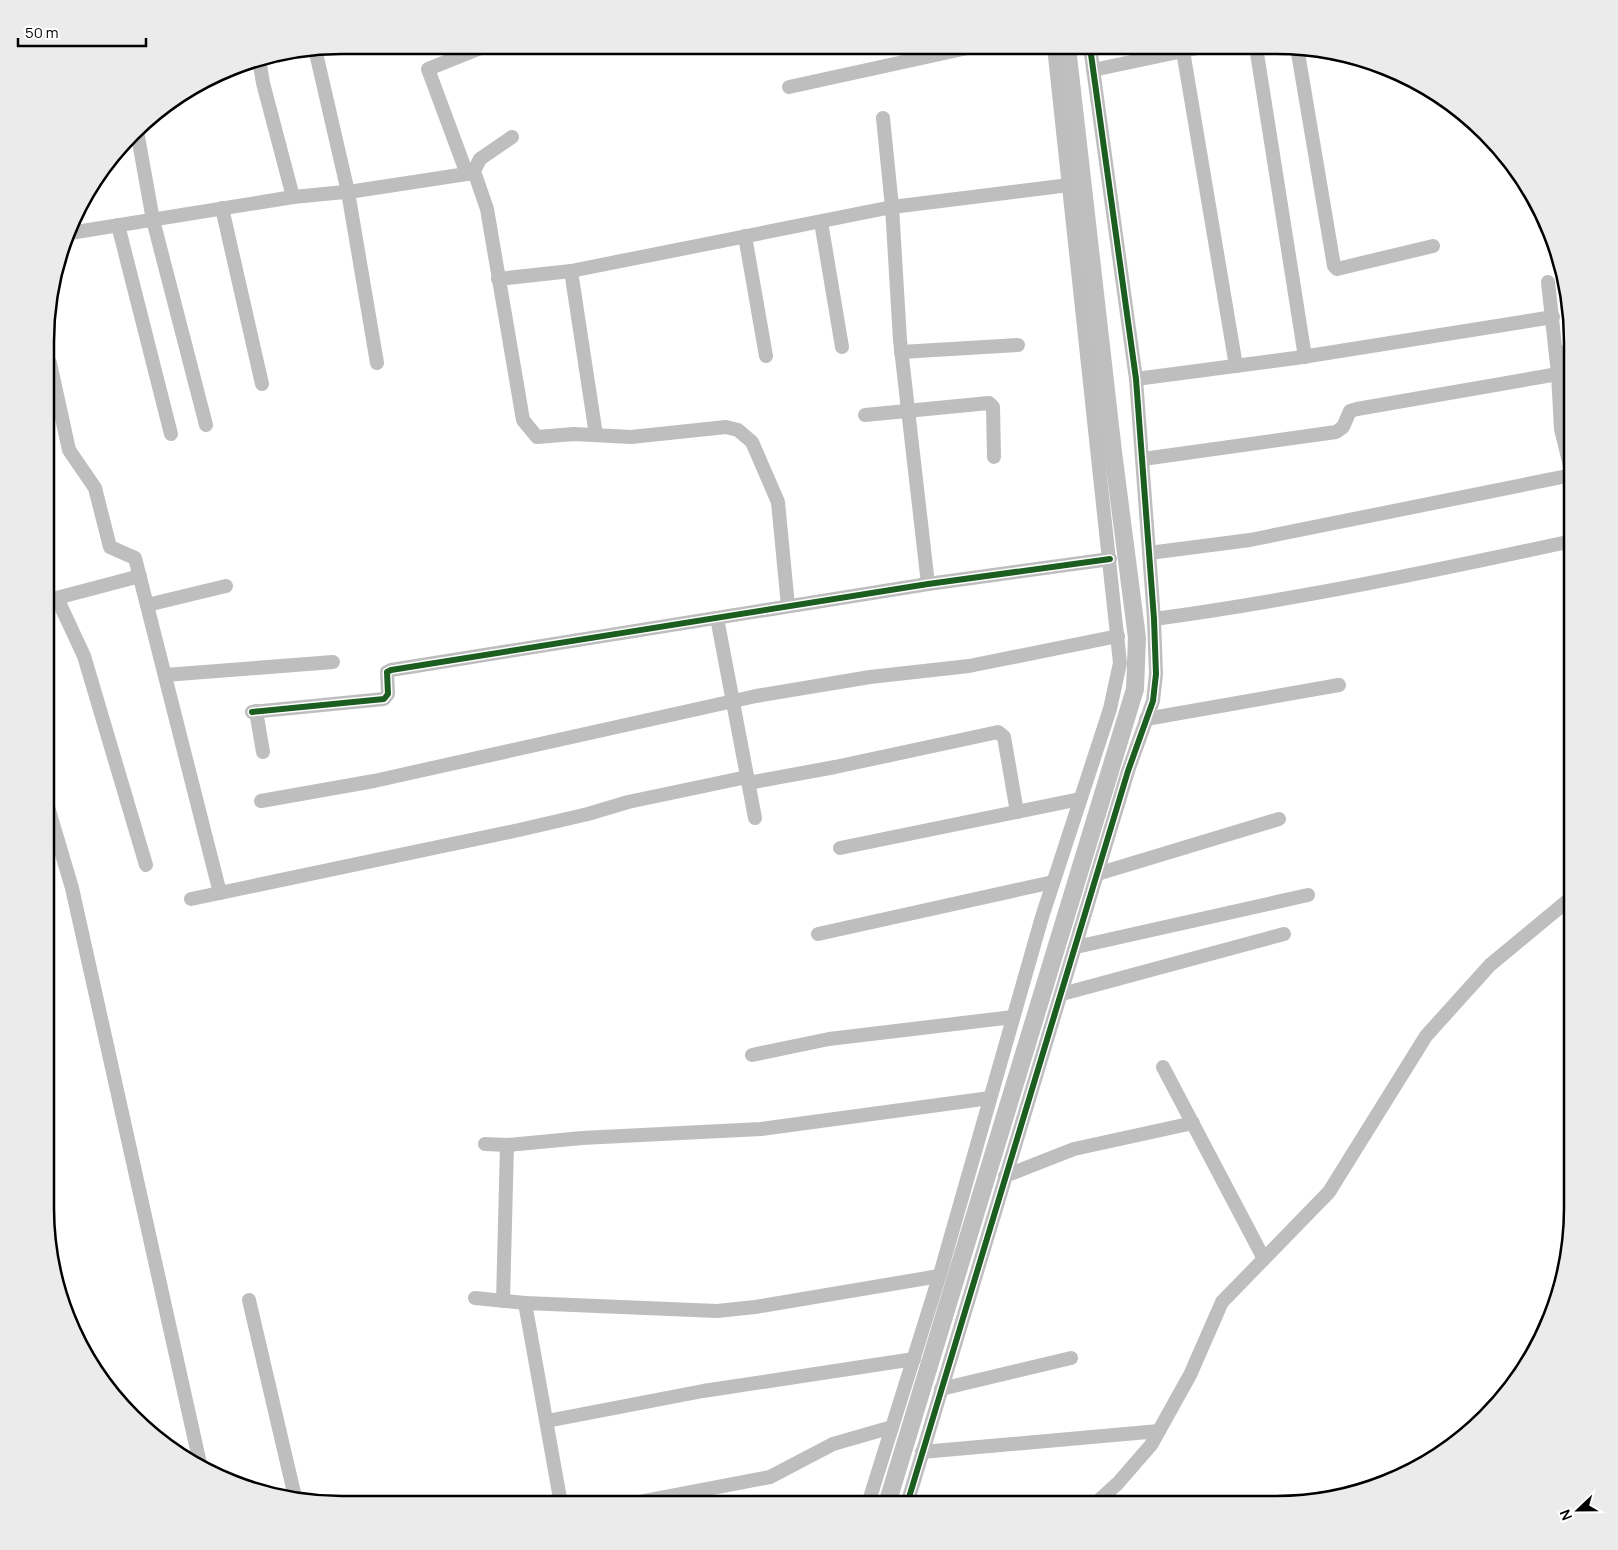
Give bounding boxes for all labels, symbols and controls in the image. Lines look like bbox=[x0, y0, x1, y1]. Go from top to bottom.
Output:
scale bar bbox=[18, 15, 145, 47]
text: 50 m bbox=[25, 22, 59, 43]
north arrow bbox=[1553, 1485, 1603, 1535]
text: N bbox=[1555, 1507, 1576, 1523]

